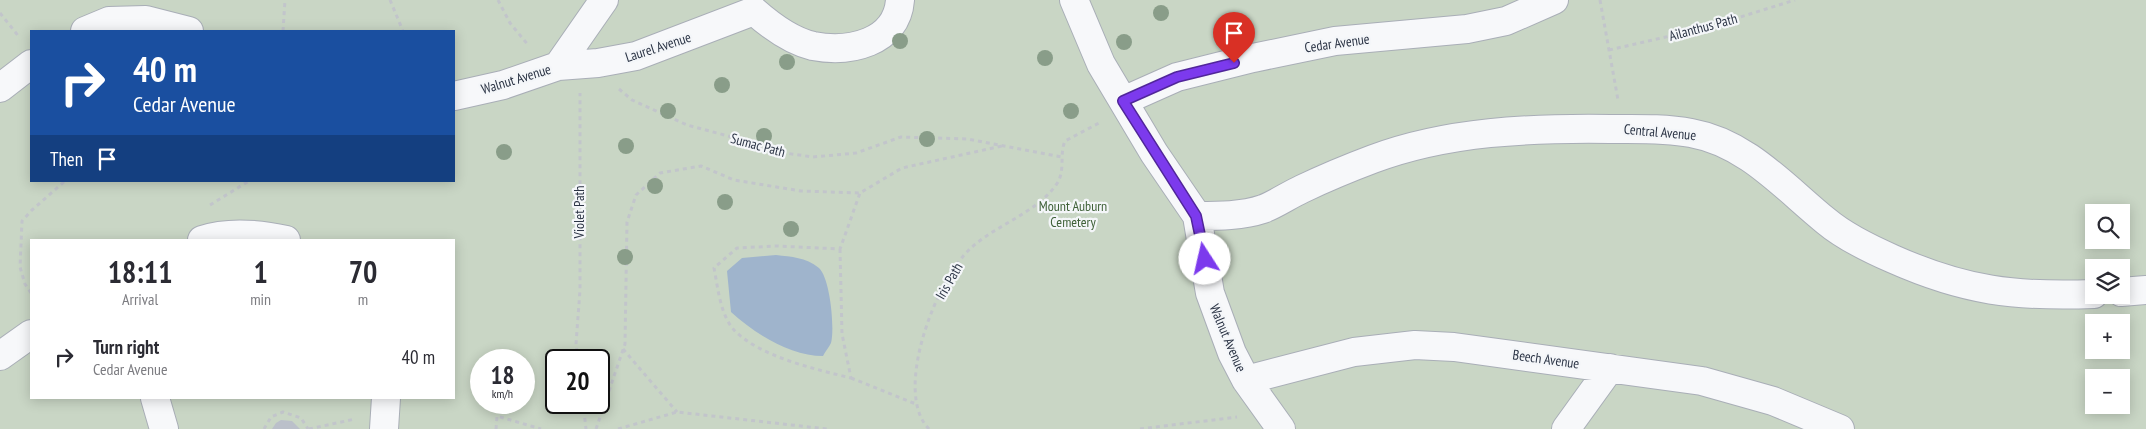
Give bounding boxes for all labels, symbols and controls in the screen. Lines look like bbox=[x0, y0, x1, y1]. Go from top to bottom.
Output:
street label: Ailanthus Path bbox=[1667, 9, 1739, 45]
pin bbox=[1213, 12, 1255, 63]
icon: arrive bbox=[1220, 19, 1248, 47]
street label: Laurel Avenue bbox=[623, 28, 693, 66]
street label: Cedar Avenue bbox=[1303, 30, 1371, 56]
text: 40 m bbox=[133, 46, 197, 92]
icon: right bbox=[50, 50, 115, 115]
street label: Walnut Avenue bbox=[479, 60, 553, 98]
text: Cedar Avenue bbox=[133, 90, 236, 118]
street label: Central Avenue bbox=[1623, 120, 1697, 144]
street label: Sumac Path bbox=[729, 129, 787, 161]
icon: arrive bbox=[93, 145, 121, 173]
text: Then bbox=[50, 147, 83, 171]
street label: Violet Path bbox=[570, 186, 588, 239]
park label: Mount Auburn Cemetery bbox=[1039, 197, 1107, 231]
map controls bbox=[2085, 204, 2130, 414]
button: search bbox=[2085, 204, 2130, 249]
position arrow bbox=[1178, 232, 1230, 284]
text: 18:11 bbox=[108, 252, 173, 291]
text: 1 bbox=[253, 252, 268, 291]
text: 70 bbox=[349, 252, 377, 291]
street label: Iris Path bbox=[931, 259, 967, 303]
button: layers bbox=[2085, 259, 2130, 304]
text: Arrival bbox=[122, 289, 158, 309]
text: min bbox=[250, 289, 271, 309]
text: m bbox=[358, 289, 368, 309]
street label: Walnut Avenue bbox=[1206, 301, 1250, 375]
button: + bbox=[2085, 314, 2130, 359]
text: Turn right bbox=[93, 335, 159, 359]
icon: right bbox=[50, 343, 78, 371]
text: 40 m bbox=[402, 345, 435, 369]
street label: Beech Avenue bbox=[1512, 345, 1581, 373]
speed limit sign: 20 bbox=[545, 349, 610, 414]
text: Cedar Avenue bbox=[93, 359, 168, 379]
text: 18 bbox=[491, 359, 514, 391]
button: − bbox=[2085, 369, 2130, 414]
text: km/h bbox=[492, 386, 513, 401]

